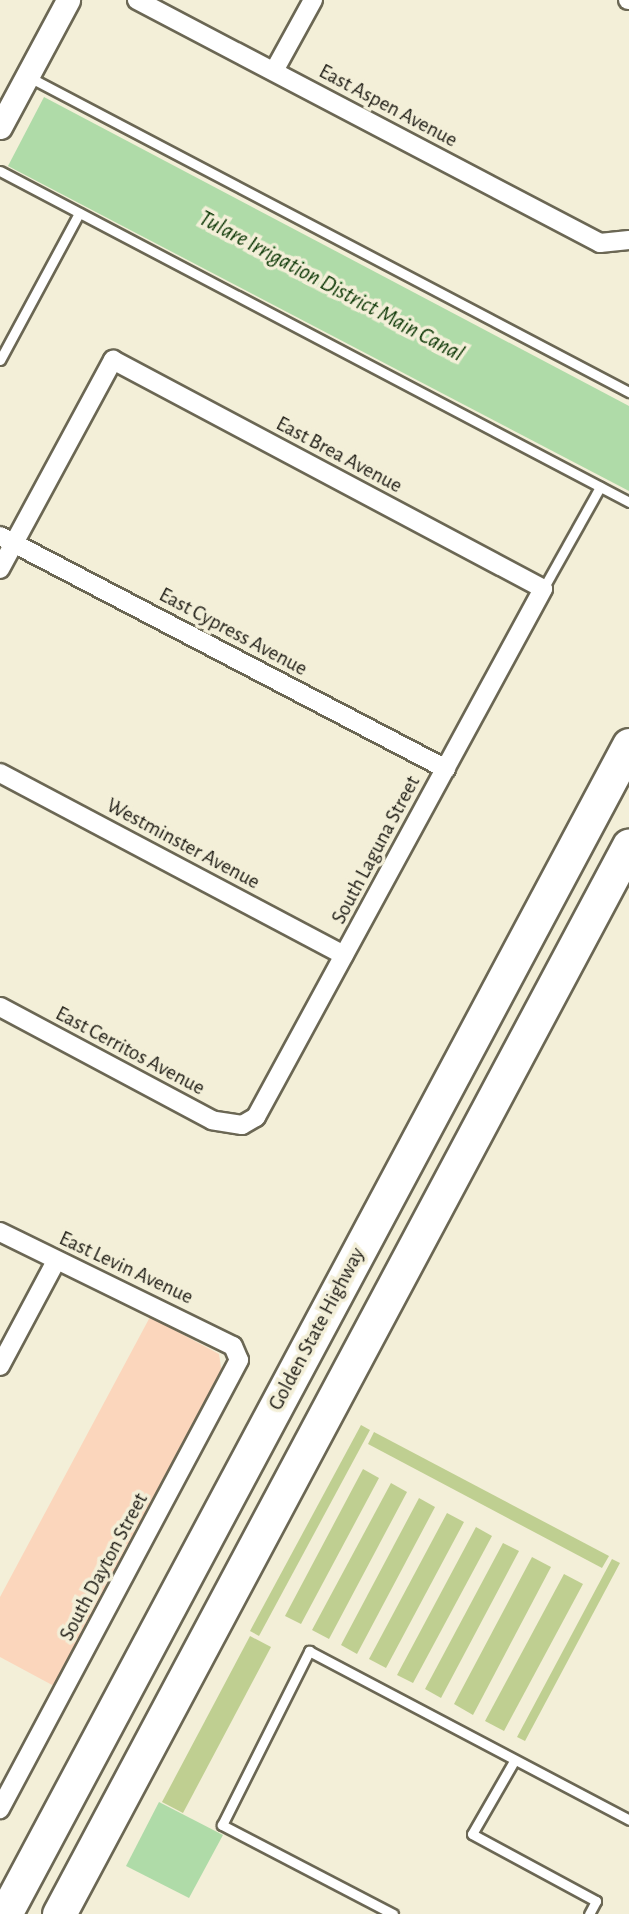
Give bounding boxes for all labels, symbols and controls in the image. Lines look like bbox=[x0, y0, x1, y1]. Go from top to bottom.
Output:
street label: East Aspen Avenue bbox=[314, 59, 462, 153]
water label: Tulare Irrigation District Main Canal bbox=[194, 205, 468, 369]
street label: East Brea Avenue bbox=[272, 411, 406, 499]
street label: East Cypress Avenue bbox=[155, 582, 311, 682]
street label: South Laguna Street bbox=[326, 772, 426, 928]
street label: Westminster Avenue bbox=[102, 793, 264, 895]
street label: East Cerritos Avenue bbox=[51, 1001, 209, 1101]
street label: East Levin Avenue bbox=[55, 1226, 197, 1310]
street label: Golden State Highway bbox=[263, 1243, 371, 1415]
street label: South Dayton Street bbox=[54, 1489, 154, 1645]

